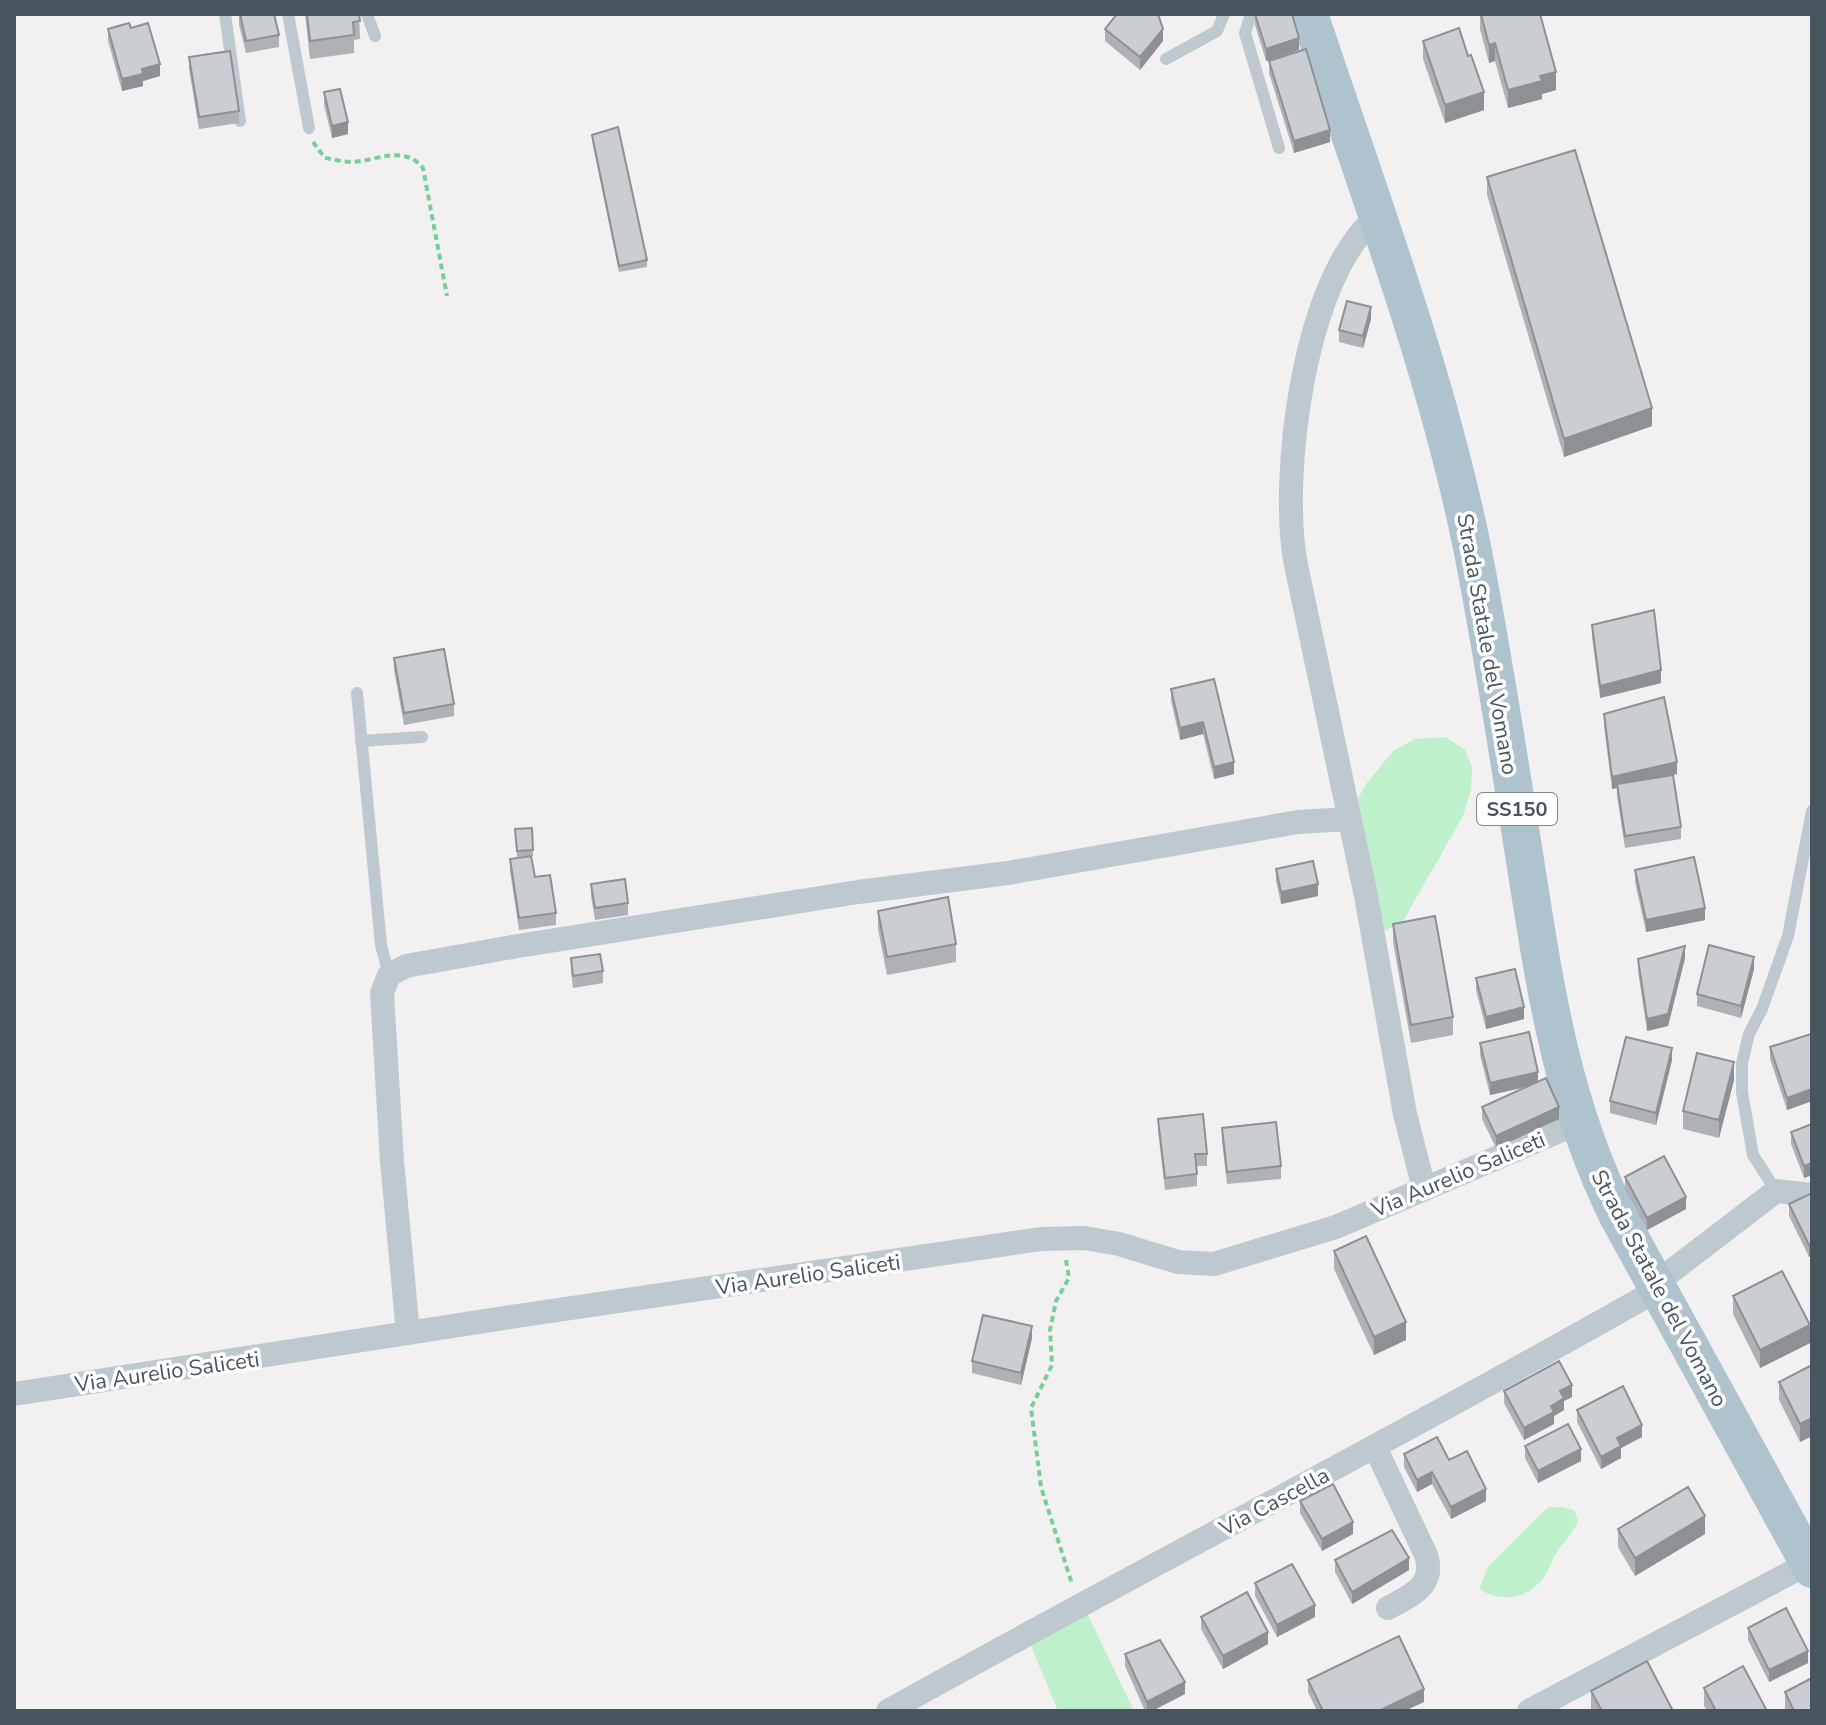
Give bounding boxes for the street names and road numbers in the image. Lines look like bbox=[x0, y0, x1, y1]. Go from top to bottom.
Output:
street label: Strada Statale del Vomano bbox=[1449, 511, 1525, 777]
road number: SS150 bbox=[1477, 793, 1557, 825]
street label: Via Aurelio Saliceti bbox=[1366, 1125, 1550, 1225]
street label: Strada Statale del Vomano bbox=[1584, 1165, 1735, 1412]
street label: Via Aurelio Saliceti bbox=[713, 1247, 902, 1303]
street label: Via Aurelio Saliceti bbox=[72, 1344, 261, 1400]
street label: Via Cascella bbox=[1213, 1460, 1335, 1544]

